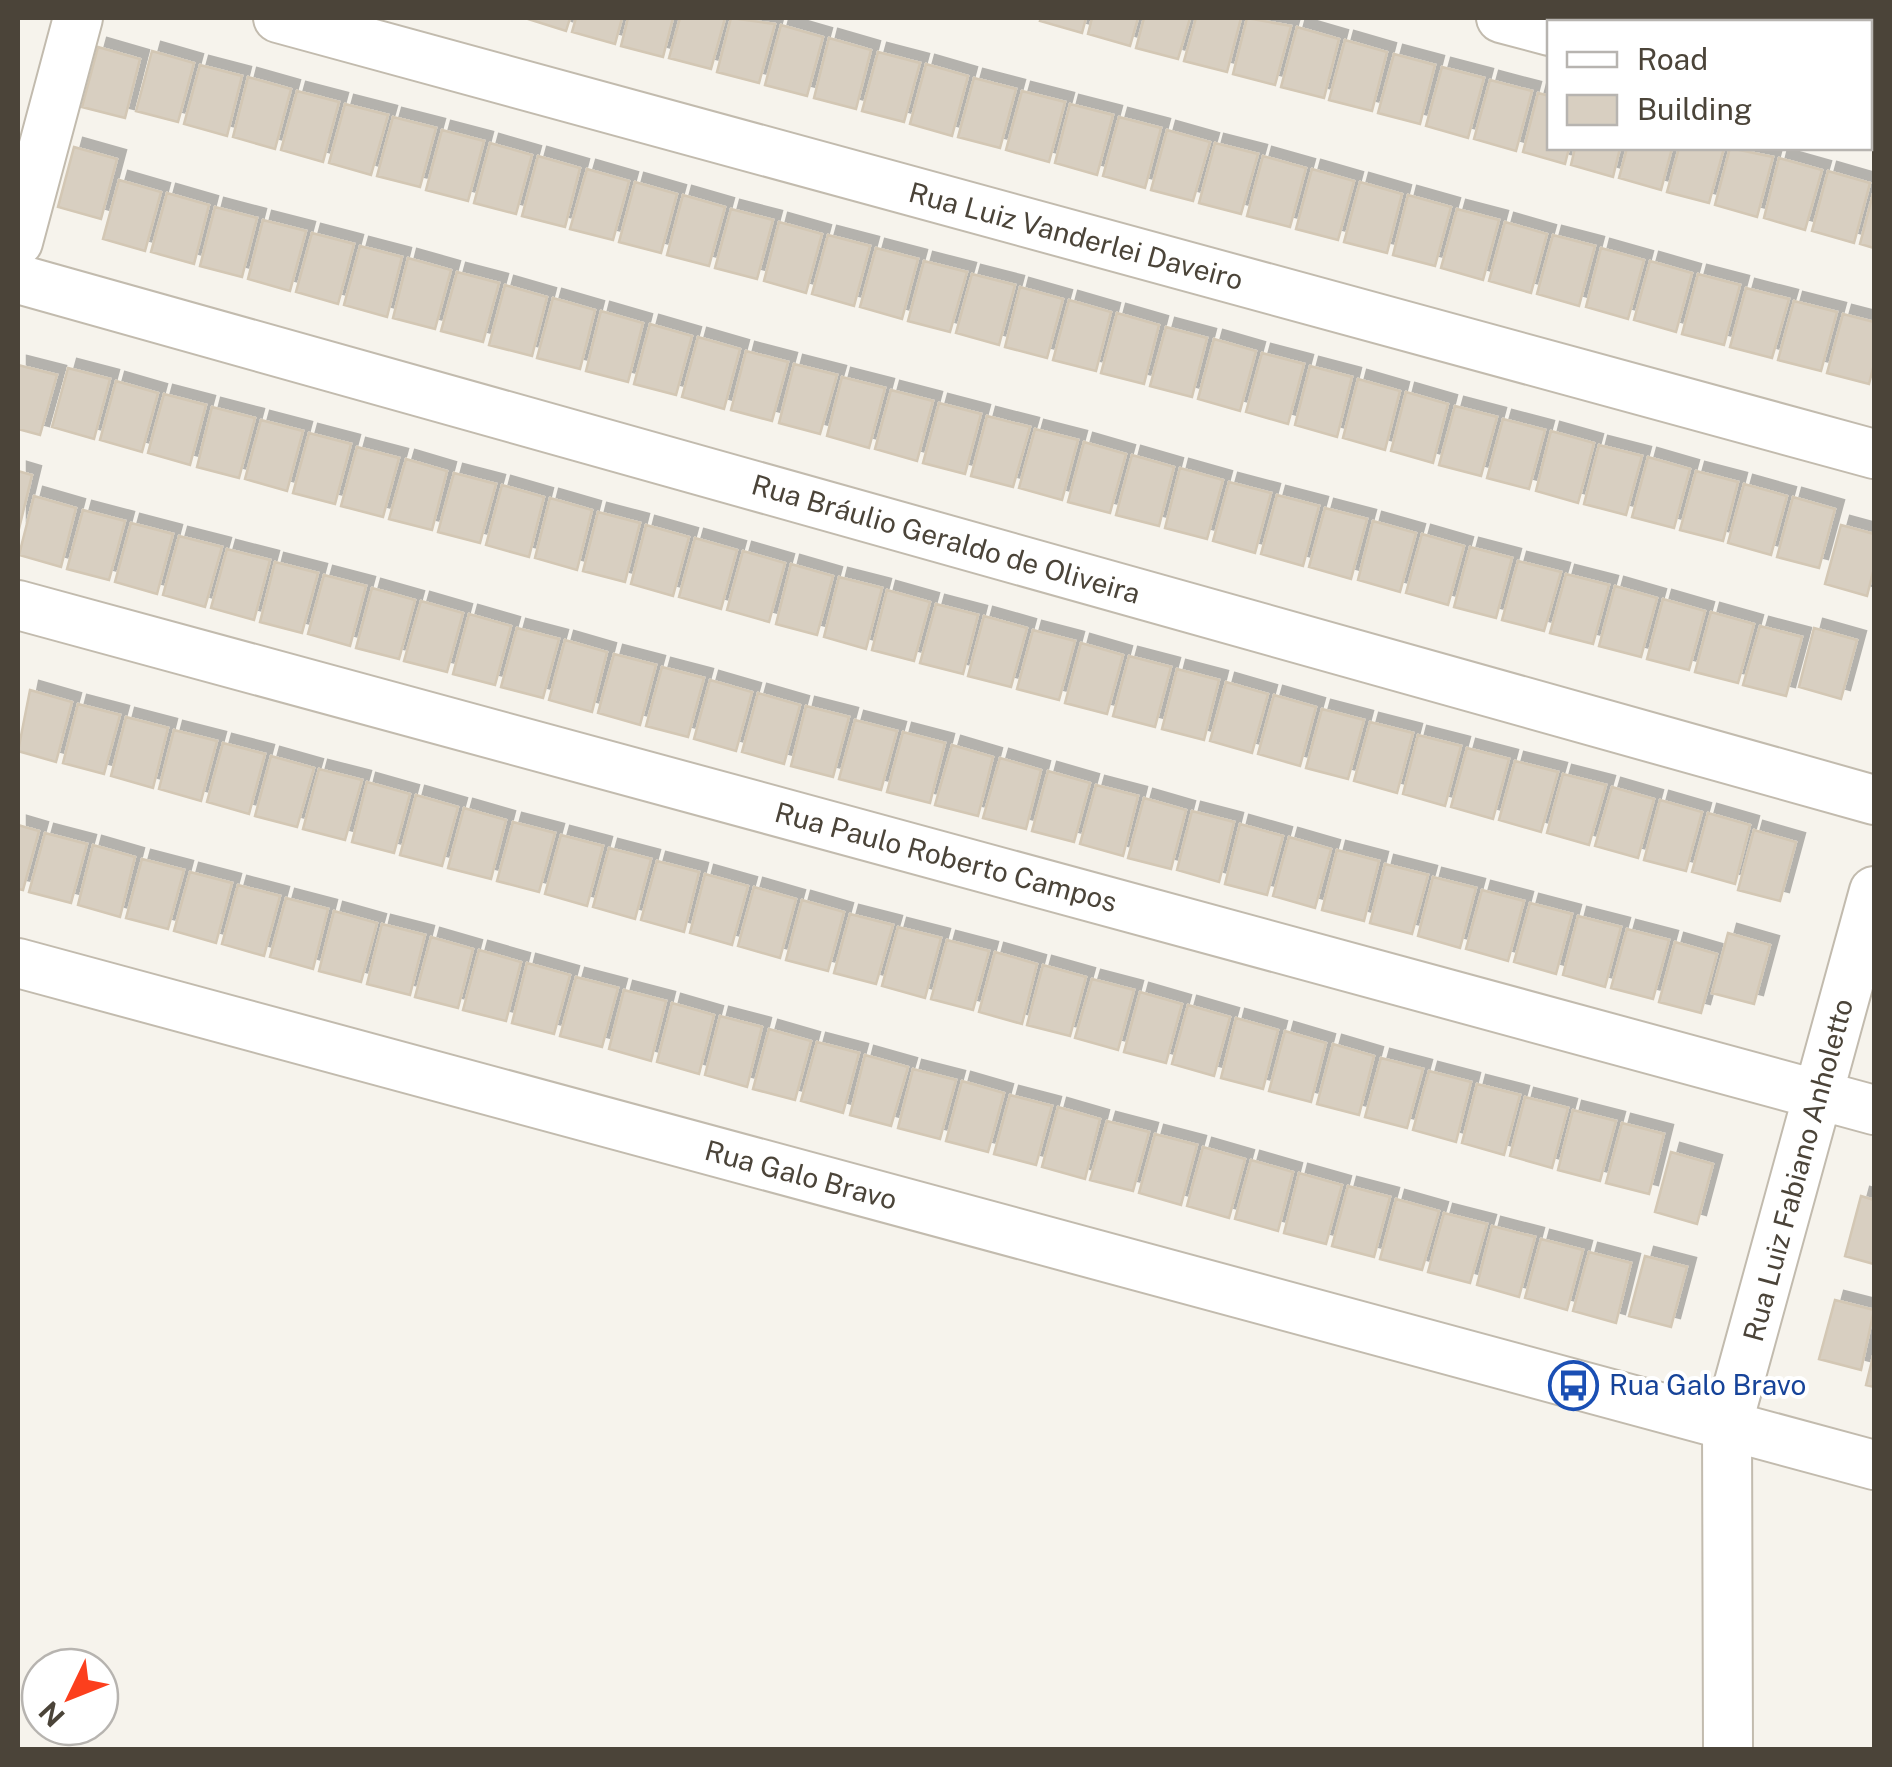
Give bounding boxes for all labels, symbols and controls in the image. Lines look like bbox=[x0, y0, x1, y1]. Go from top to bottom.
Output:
legend bbox=[1547, 20, 1872, 150]
text: Road bbox=[1637, 41, 1708, 77]
text: Building bbox=[1637, 91, 1752, 127]
street label: Rua Luiz Vanderlei Daveiro bbox=[906, 175, 1247, 296]
street label: Rua Bráulio Geraldo de Oliveira bbox=[748, 467, 1144, 610]
street label: Rua Paulo Roberto Campos bbox=[772, 795, 1121, 918]
street label: Rua Luiz Fabiano Anholetto bbox=[1736, 995, 1859, 1345]
street label: Rua Galo Bravo bbox=[702, 1133, 901, 1216]
bus stop icon: Rua Galo Bravo bbox=[1548, 1359, 1600, 1411]
place label: Rua Galo Bravo bbox=[1609, 1368, 1806, 1401]
north arrow bbox=[20, 1647, 120, 1747]
text: N bbox=[32, 1695, 71, 1734]

